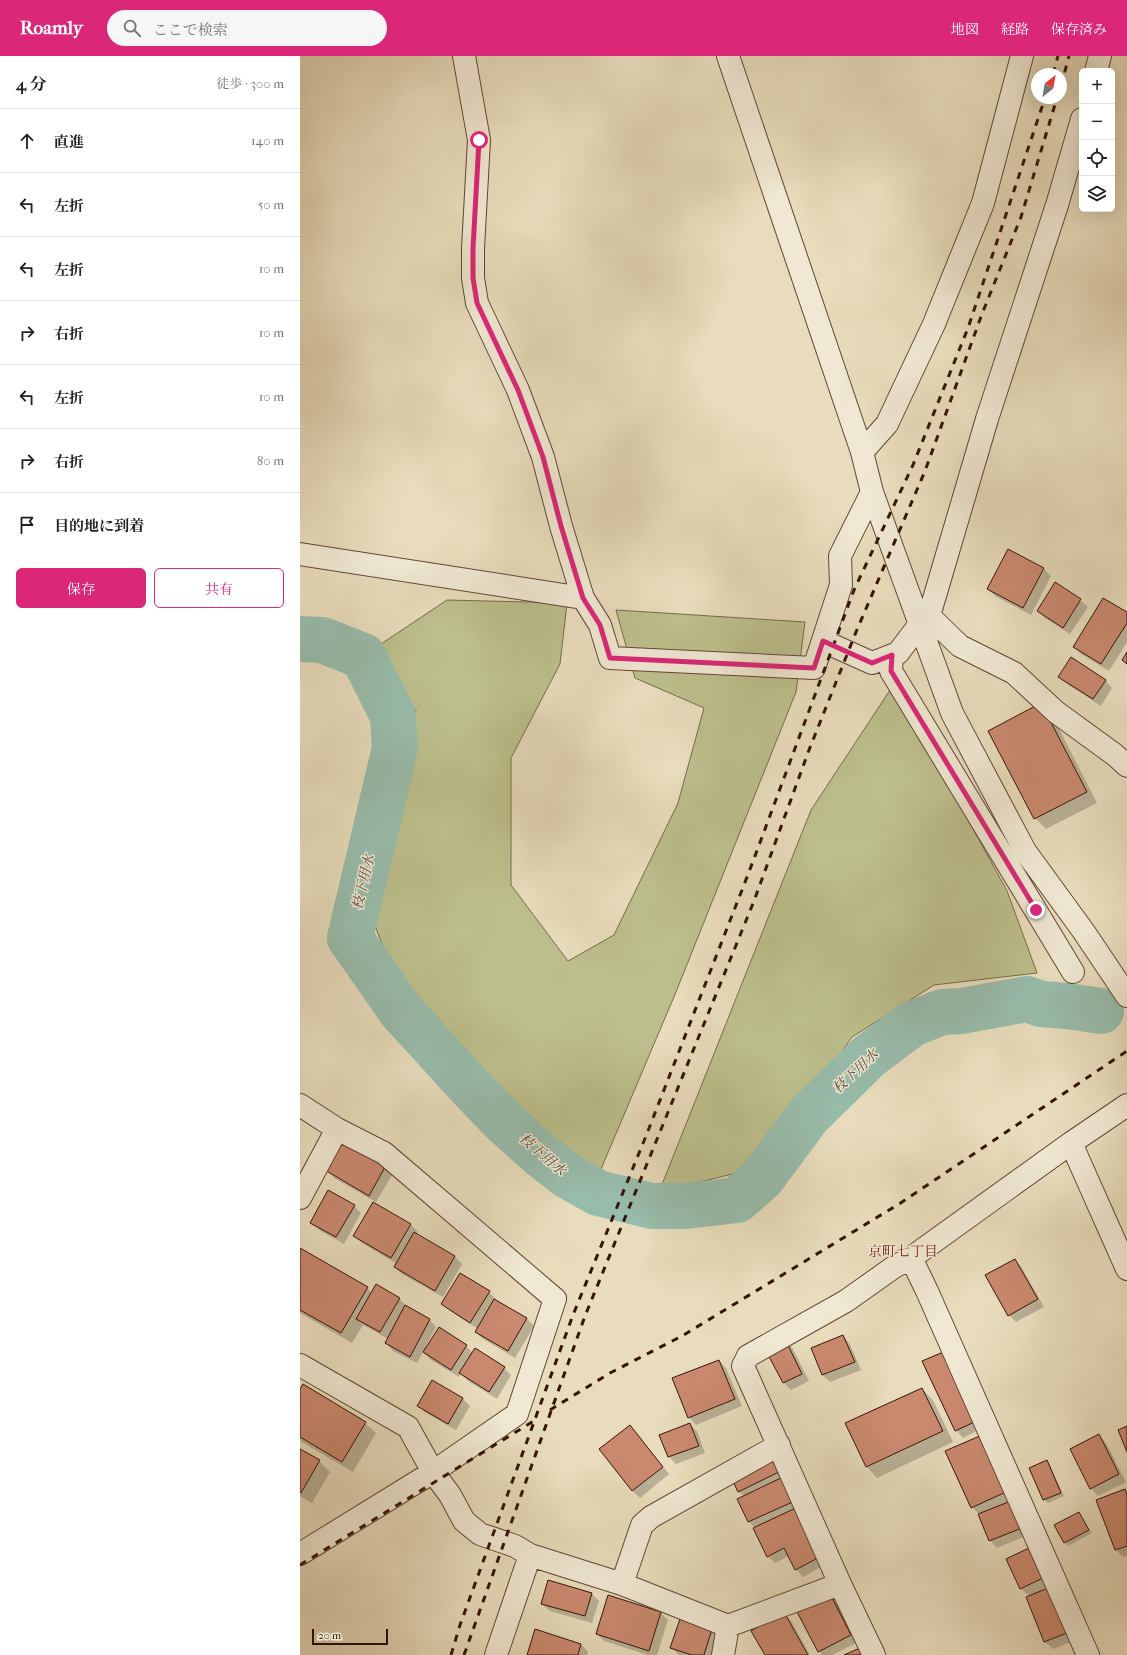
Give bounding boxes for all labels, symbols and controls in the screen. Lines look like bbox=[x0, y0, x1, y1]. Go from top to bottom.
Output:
search box bbox=[107, 10, 387, 46]
text: Roamly bbox=[20, 17, 83, 39]
icon: search bbox=[121, 17, 143, 39]
text: ここで検索 bbox=[153, 21, 228, 39]
text: 地図 bbox=[951, 21, 979, 38]
text: 経路 bbox=[1001, 21, 1029, 38]
text: 保存済み bbox=[1051, 21, 1107, 38]
north arrow bbox=[1031, 68, 1067, 104]
map controls bbox=[1079, 68, 1115, 212]
button: + bbox=[1079, 68, 1115, 104]
text: 4 分 bbox=[16, 74, 47, 94]
text: 徒歩 · 300 m bbox=[217, 76, 284, 91]
button: − bbox=[1079, 104, 1115, 140]
icon: ahead bbox=[16, 130, 38, 152]
route start bbox=[470, 131, 488, 149]
text: 直進 bbox=[54, 133, 84, 151]
text: 140 m bbox=[251, 133, 284, 148]
button: locate bbox=[1079, 140, 1115, 176]
button: layers bbox=[1079, 176, 1115, 212]
icon: left bbox=[16, 194, 38, 216]
text: 左折 bbox=[54, 197, 84, 215]
text: 50 m bbox=[258, 197, 284, 212]
icon: left bbox=[16, 258, 38, 280]
text: 左折 bbox=[54, 261, 84, 279]
text: 10 m bbox=[259, 261, 284, 276]
icon: right bbox=[16, 322, 38, 344]
text: 右折 bbox=[54, 325, 84, 343]
text: 10 m bbox=[259, 325, 284, 340]
icon: left bbox=[16, 386, 38, 408]
text: 左折 bbox=[54, 389, 84, 407]
text: 10 m bbox=[259, 389, 284, 404]
icon: right bbox=[16, 450, 38, 472]
text: 右折 bbox=[54, 453, 84, 471]
text: 80 m bbox=[257, 453, 284, 468]
icon: arrive bbox=[16, 514, 38, 536]
text: 目的地に到着 bbox=[54, 517, 144, 535]
button: 保存 bbox=[16, 568, 146, 608]
button: 共有 bbox=[154, 568, 284, 608]
water label: 枝下用水 bbox=[349, 851, 379, 911]
route end bbox=[1027, 901, 1045, 919]
water label: 枝下用水 bbox=[829, 1045, 883, 1097]
water label: 枝下用水 bbox=[516, 1130, 571, 1180]
district label: 京町七丁目 bbox=[868, 1243, 938, 1260]
scale bar bbox=[312, 1627, 388, 1646]
text: 20 m bbox=[318, 1629, 341, 1642]

